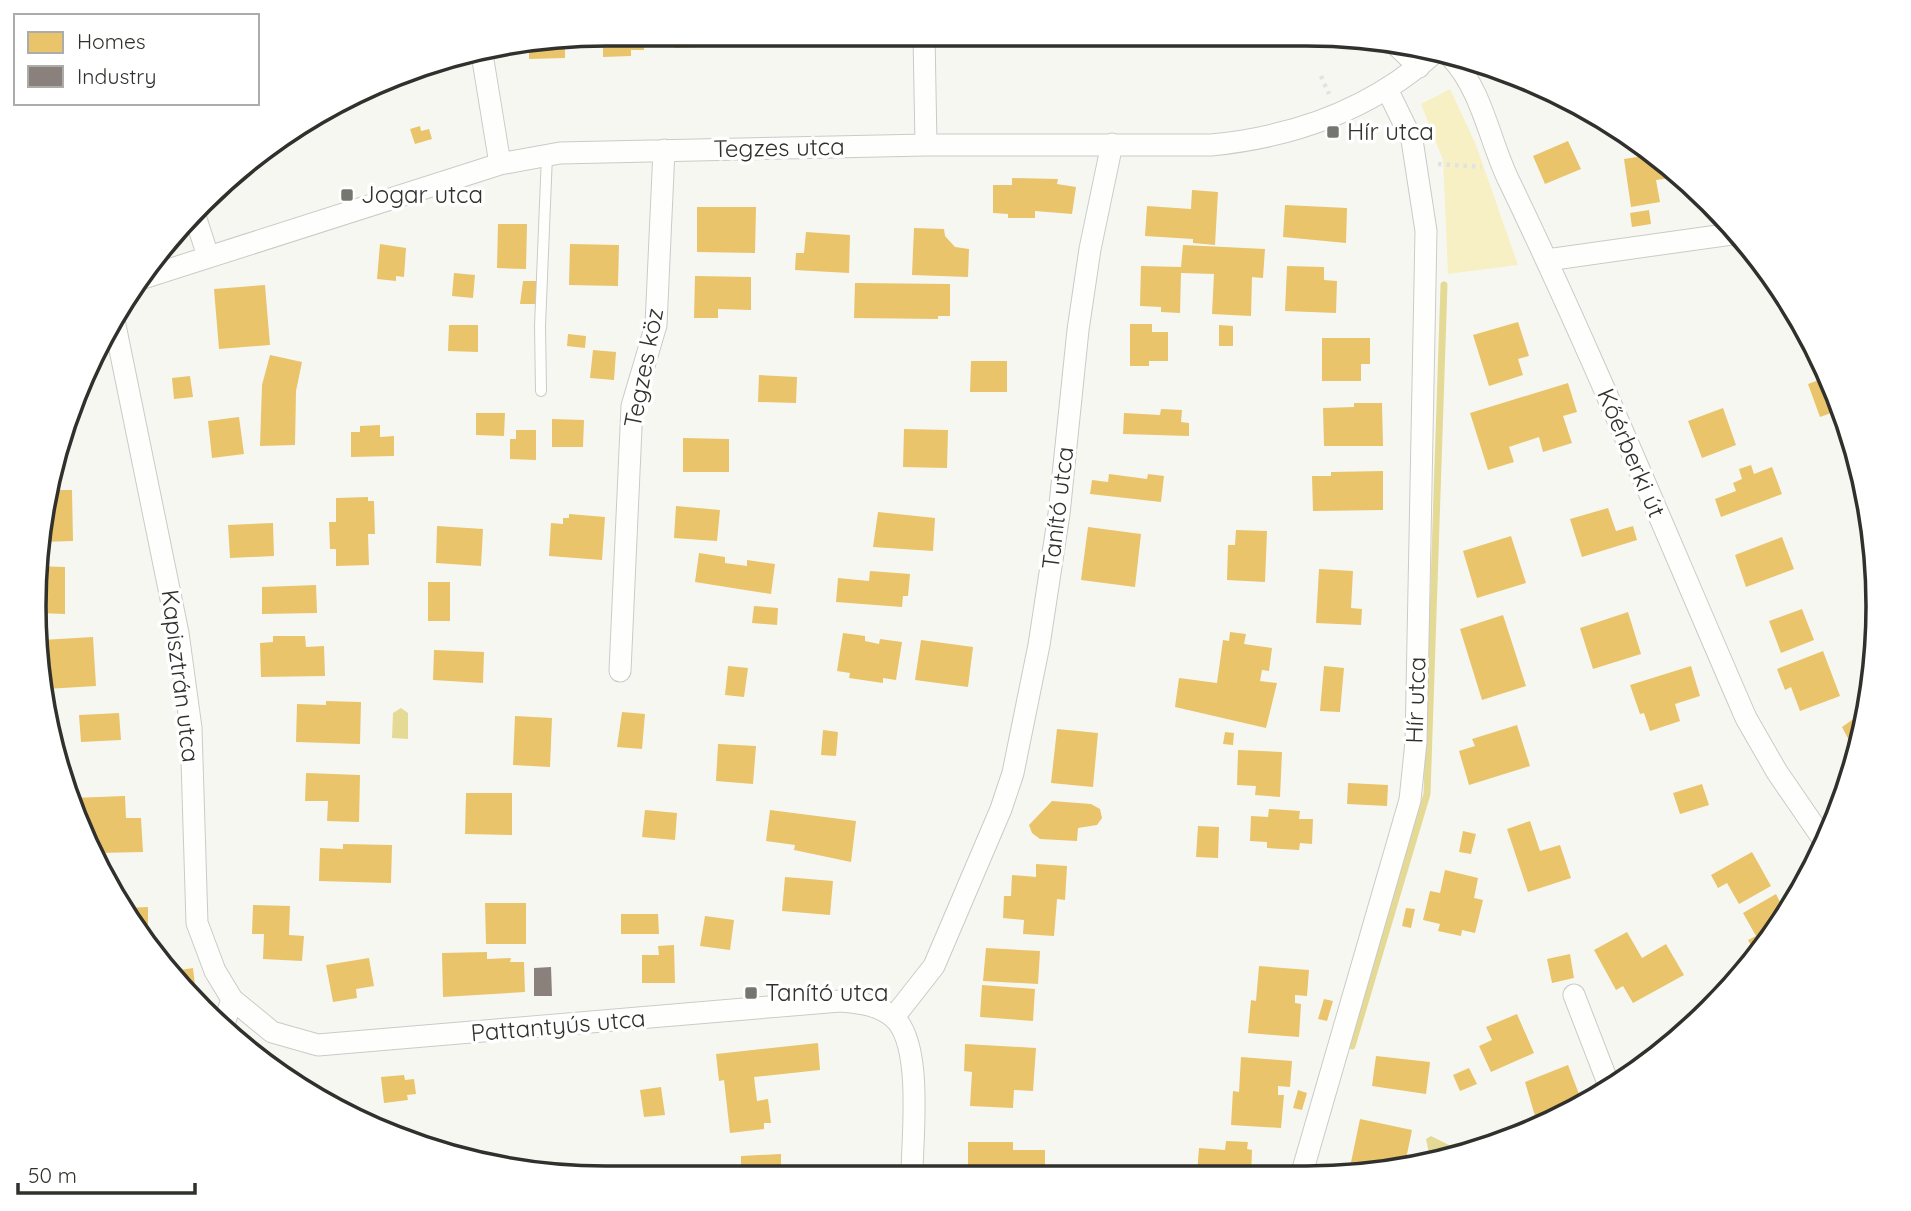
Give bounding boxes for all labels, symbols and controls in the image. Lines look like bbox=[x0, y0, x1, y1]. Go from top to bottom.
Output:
legend bbox=[14, 14, 259, 105]
text: Homes bbox=[77, 28, 146, 54]
text: Industry bbox=[77, 63, 156, 89]
place label: Hír utca bbox=[1347, 116, 1434, 146]
marker: Hír utca bbox=[1325, 124, 1341, 140]
street label: Tegzes utca bbox=[713, 131, 845, 163]
place label: Jogar utca bbox=[361, 179, 483, 209]
marker: Jogar utca bbox=[339, 187, 355, 203]
street label: Tegzes köz bbox=[617, 305, 669, 430]
street label: Kőérberki út bbox=[1591, 384, 1673, 522]
street label: Tanító utca bbox=[1035, 445, 1079, 571]
street label: Kapisztrán utca bbox=[156, 588, 206, 764]
street label: Hír utca bbox=[1398, 656, 1432, 744]
place label: Tanító utca bbox=[765, 977, 888, 1007]
marker: Tanító utca bbox=[743, 985, 759, 1001]
street label: Pattantyús utca bbox=[469, 1002, 647, 1048]
scale bar bbox=[18, 1152, 194, 1196]
text: 50 m bbox=[28, 1162, 77, 1188]

